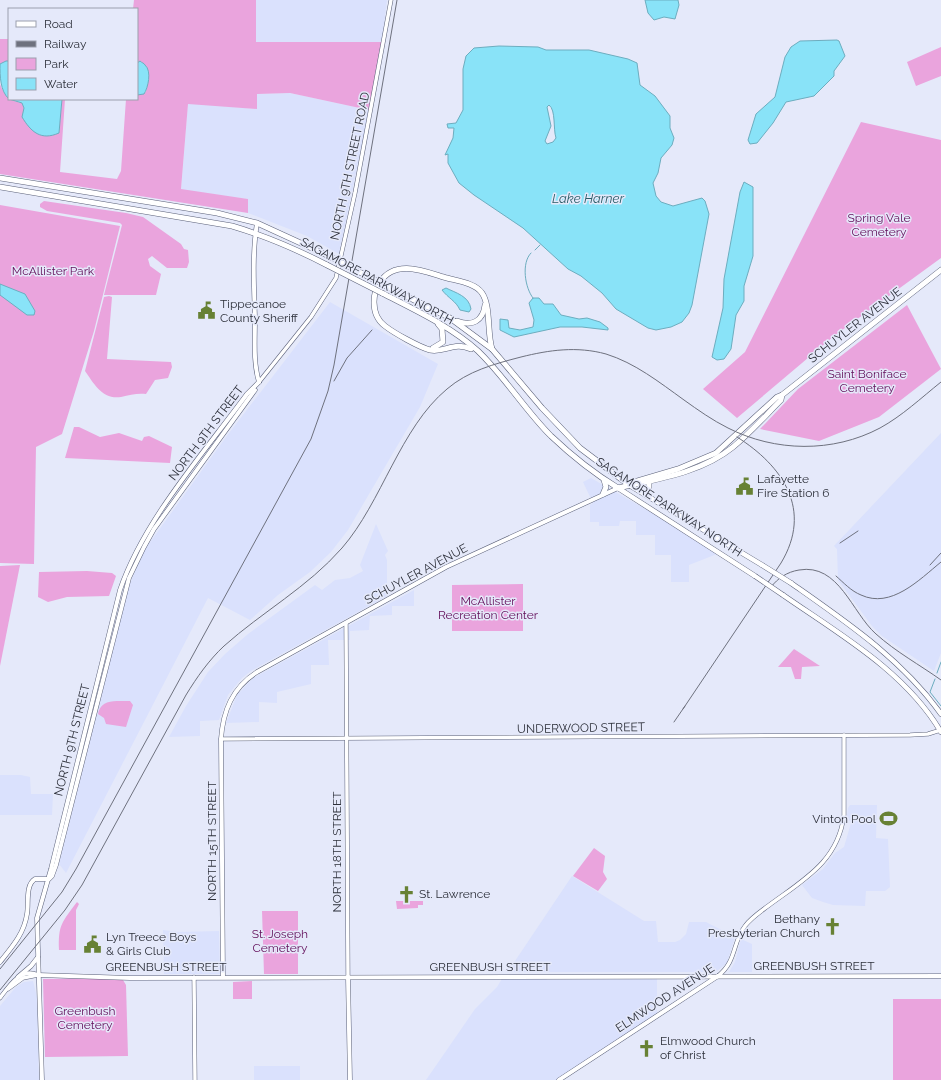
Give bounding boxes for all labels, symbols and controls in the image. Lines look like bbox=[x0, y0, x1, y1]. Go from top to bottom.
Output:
legend bbox=[8, 8, 138, 100]
text: Road bbox=[44, 17, 73, 31]
text: Railway bbox=[44, 37, 87, 51]
text: Park bbox=[44, 57, 69, 71]
text: Water bbox=[44, 77, 78, 91]
street label: NORTH 9TH STREET ROAD bbox=[327, 90, 373, 241]
water label: Lake Harner bbox=[552, 191, 624, 206]
park label: Spring Vale Cemetery bbox=[848, 211, 910, 239]
street label: SAGAMORE PARKWAY NORTH bbox=[298, 235, 456, 327]
park label: McAllister Park bbox=[12, 264, 95, 278]
street label: SCHUYLER AVENUE bbox=[806, 284, 904, 366]
place label: Tippecanoe County Sheriff bbox=[220, 297, 299, 325]
public building icon: Tippecanoe County Sheriff bbox=[197, 301, 217, 321]
park label: Saint Boniface Cemetery bbox=[827, 367, 907, 395]
street label: NORTH 9TH STREET bbox=[166, 382, 247, 483]
street label: SAGAMORE PARKWAY NORTH bbox=[593, 454, 745, 560]
place label: Lafayette Fire Station 6 bbox=[757, 472, 830, 500]
public building icon: Lafayette Fire Station 6 bbox=[734, 476, 754, 496]
street label: SCHUYLER AVENUE bbox=[362, 541, 470, 607]
park label: McAllister Recreation Center bbox=[438, 594, 539, 622]
street label: NORTH 9TH STREET bbox=[51, 682, 93, 797]
street label: UNDERWOOD STREET bbox=[517, 720, 646, 736]
street label: NORTH 15TH STREET bbox=[205, 780, 219, 901]
street label: NORTH 18TH STREET bbox=[330, 791, 344, 913]
sports icon: Vinton Pool bbox=[879, 809, 899, 829]
place label: Vinton Pool bbox=[812, 812, 877, 826]
church icon: St. Lawrence bbox=[396, 884, 416, 904]
place label: St. Lawrence bbox=[419, 887, 490, 901]
place label: Bethany Presbyterian Church bbox=[708, 912, 820, 940]
church icon: Bethany Presbyterian Church bbox=[823, 916, 843, 936]
park label: St. Joseph Cemetery bbox=[252, 927, 308, 955]
place label: Lyn Treece Boys & Girls Club bbox=[106, 930, 196, 958]
public building icon: Lyn Treece Boys & Girls Club bbox=[83, 934, 103, 954]
street label: GREENBUSH STREET bbox=[754, 959, 875, 973]
street label: GREENBUSH STREET bbox=[106, 960, 227, 974]
street label: GREENBUSH STREET bbox=[430, 960, 551, 974]
street label: ELMWOOD AVENUE bbox=[613, 961, 717, 1035]
park label: Greenbush Cemetery bbox=[54, 1004, 116, 1032]
place label: Elmwood Church of Christ bbox=[660, 1034, 756, 1062]
church icon: Elmwood Church of Christ bbox=[637, 1038, 657, 1058]

